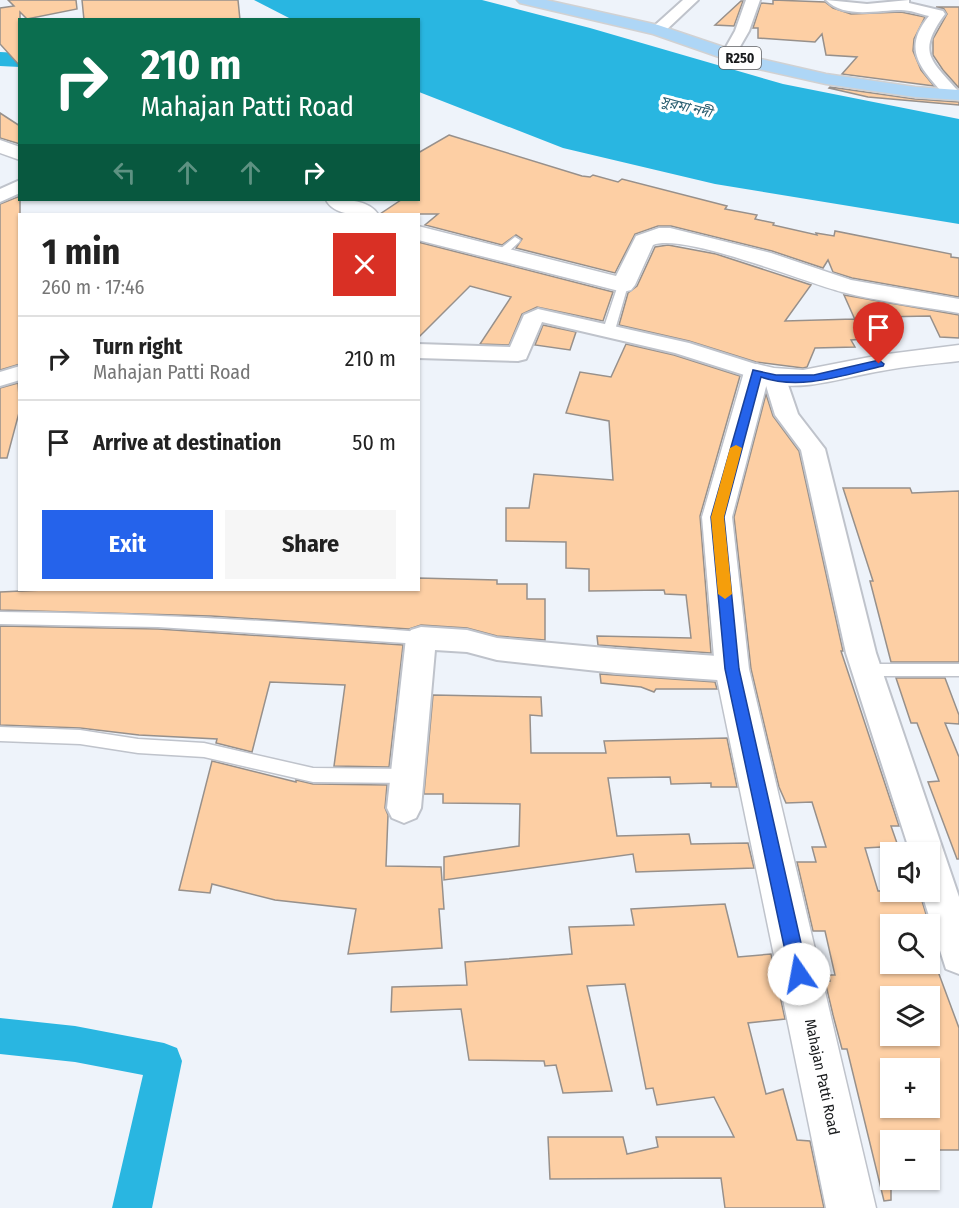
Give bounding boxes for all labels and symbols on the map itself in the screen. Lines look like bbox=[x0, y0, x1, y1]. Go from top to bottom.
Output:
road number: R250 bbox=[719, 47, 761, 69]
water label: সুরমা নদী bbox=[658, 92, 717, 122]
pin bbox=[853, 302, 904, 364]
position arrow bbox=[767, 942, 831, 1006]
street label: Mahajan Patti Road bbox=[801, 1017, 843, 1137]

